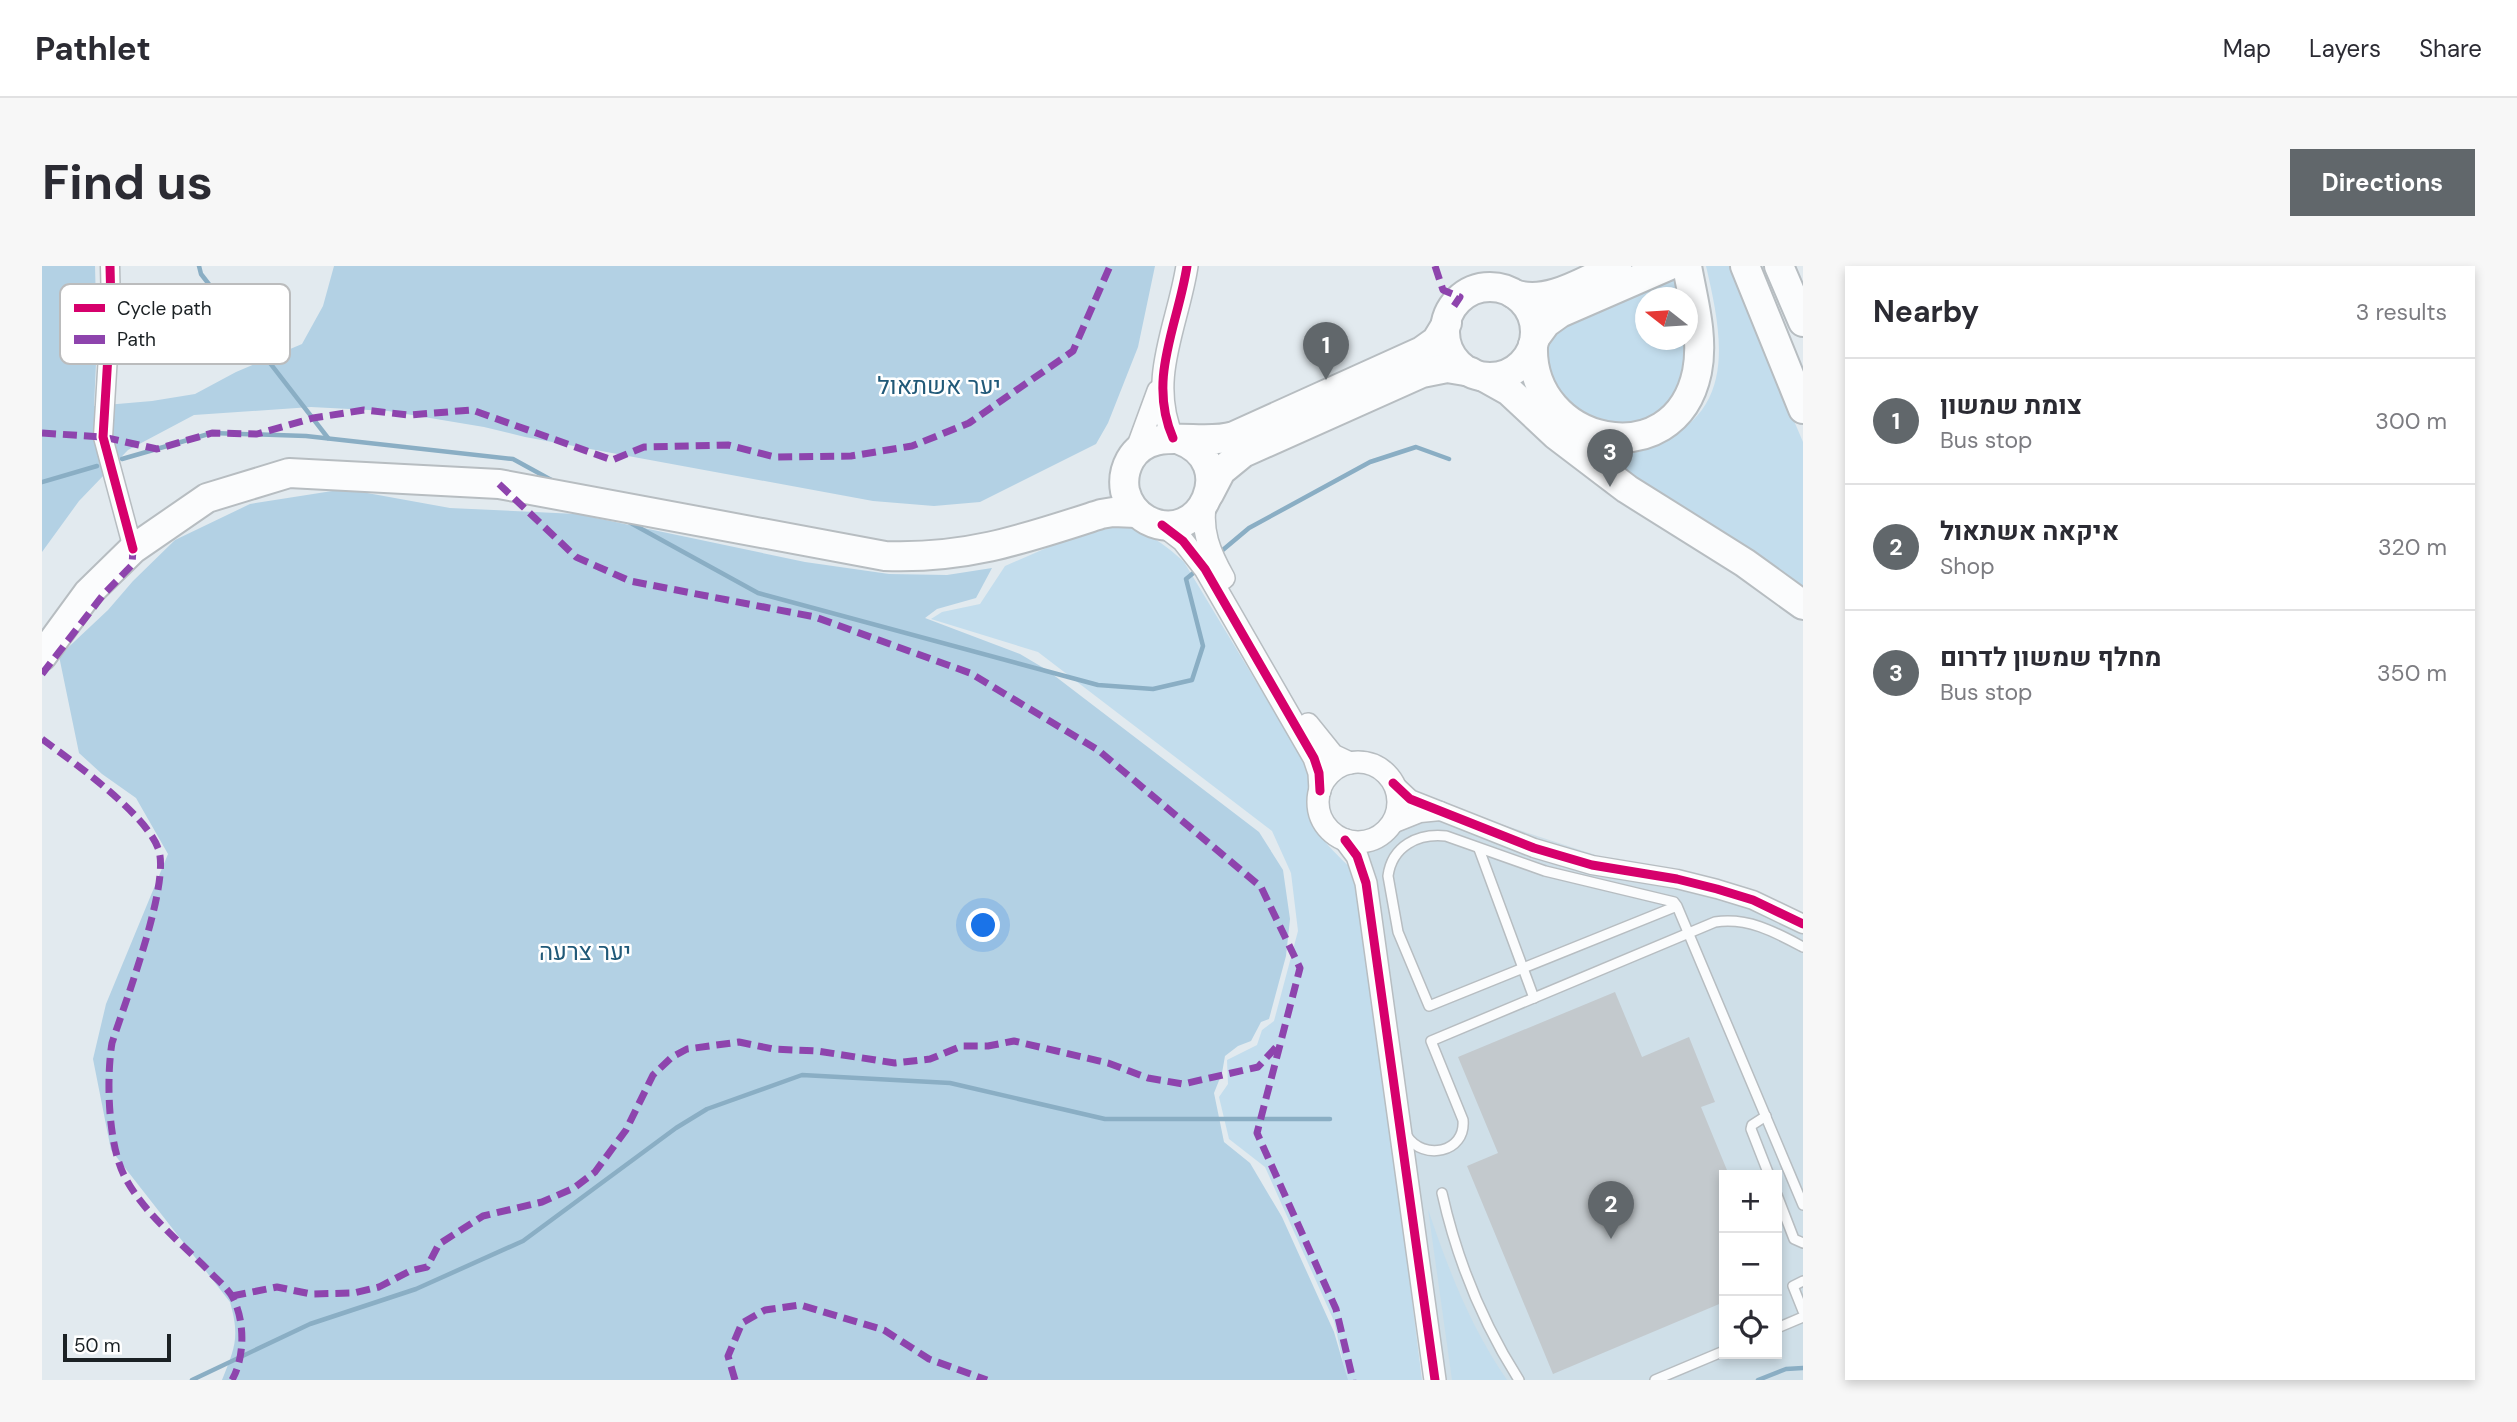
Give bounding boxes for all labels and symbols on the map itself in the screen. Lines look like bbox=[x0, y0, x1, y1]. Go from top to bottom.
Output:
legend bbox=[60, 284, 290, 364]
north arrow bbox=[1635, 287, 1698, 350]
text: Cycle path bbox=[117, 296, 212, 321]
pin: 1 bbox=[1303, 322, 1349, 380]
text: Path bbox=[117, 327, 156, 352]
park label: יער אשתאול bbox=[877, 370, 1001, 401]
pin: 3 bbox=[1587, 429, 1633, 487]
your location bbox=[966, 908, 1000, 942]
park label: יער צרעה bbox=[539, 936, 631, 967]
pin: 2 bbox=[1588, 1181, 1634, 1239]
scale bar bbox=[63, 1331, 172, 1363]

